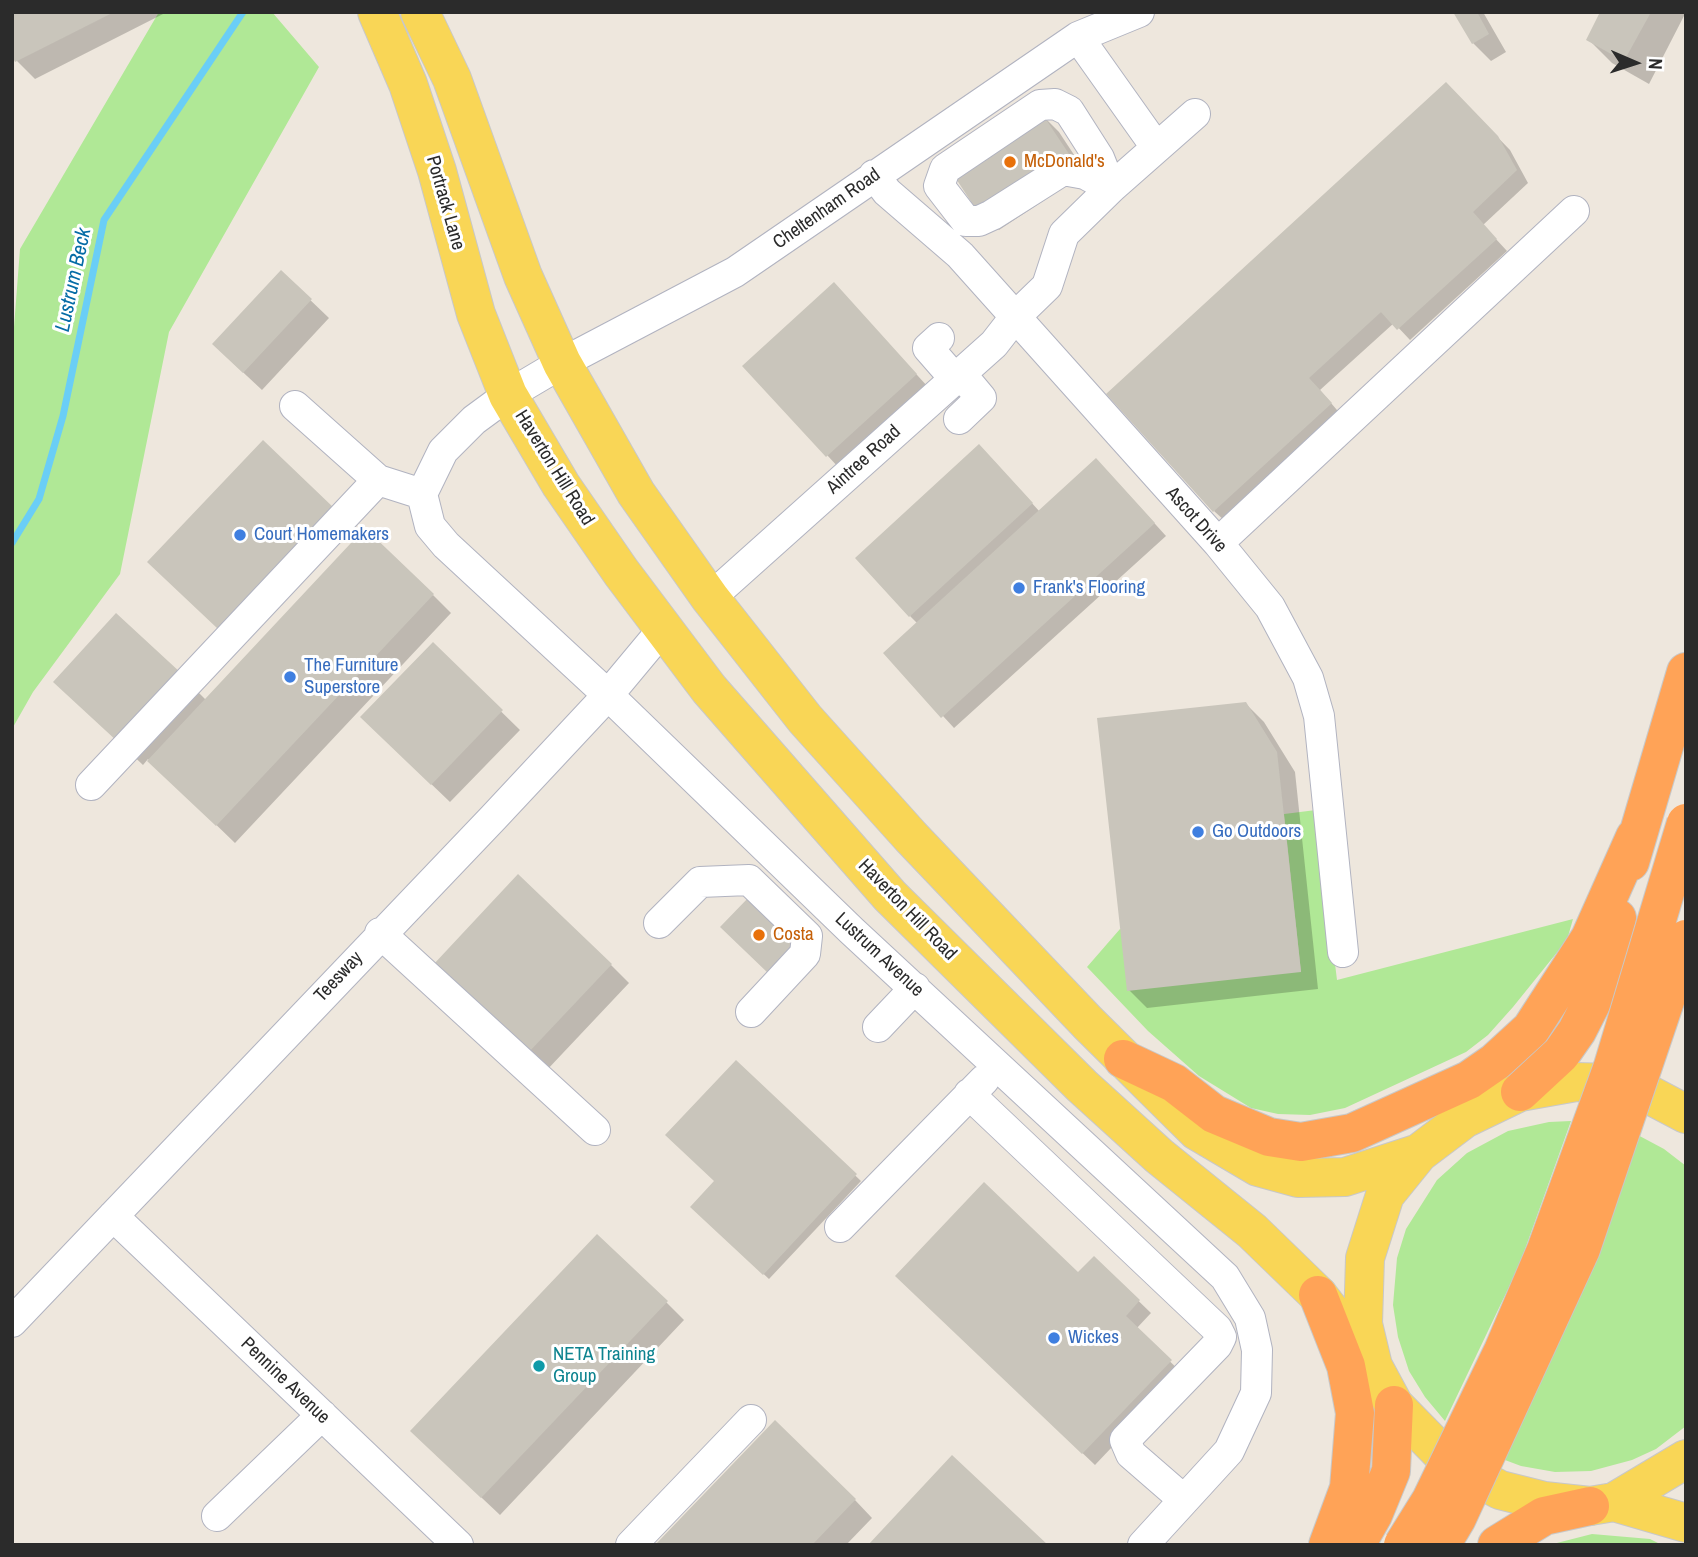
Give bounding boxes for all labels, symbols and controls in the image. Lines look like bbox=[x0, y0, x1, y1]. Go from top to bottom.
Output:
north arrow bbox=[1600, 28, 1670, 98]
text: N bbox=[1643, 58, 1669, 70]
place label: McDonald's bbox=[1024, 151, 1105, 173]
street label: Portrack Lane bbox=[421, 153, 469, 253]
marker: McDonald's bbox=[1002, 154, 1018, 170]
street label: Cheltenham Road bbox=[769, 164, 885, 254]
water label: Lustrum Beck bbox=[51, 226, 97, 334]
street label: Haverton Hill Road bbox=[509, 406, 599, 530]
street label: Aintree Road bbox=[822, 421, 906, 499]
street label: Ascot Drive bbox=[1161, 482, 1231, 558]
place label: Court Homemakers bbox=[254, 524, 389, 546]
marker: Court Homemakers bbox=[232, 527, 248, 543]
place label: Frank's Flooring bbox=[1033, 577, 1145, 599]
marker: Frank's Flooring bbox=[1011, 580, 1027, 596]
place label: The Furniture Superstore bbox=[304, 655, 398, 699]
marker: The Furniture Superstore bbox=[282, 669, 298, 685]
place label: Go Outdoors bbox=[1212, 821, 1301, 843]
marker: Go Outdoors bbox=[1190, 824, 1206, 840]
street label: Haverton Hill Road bbox=[853, 855, 961, 965]
street label: Lustrum Avenue bbox=[830, 908, 928, 1002]
place label: Costa bbox=[773, 924, 814, 946]
marker: Costa bbox=[751, 927, 767, 943]
street label: Teesway bbox=[310, 947, 368, 1007]
place label: Wickes bbox=[1068, 1327, 1119, 1349]
marker: Wickes bbox=[1046, 1330, 1062, 1346]
street label: Pennine Avenue bbox=[236, 1333, 334, 1429]
place label: NETA Training Group bbox=[553, 1344, 655, 1388]
marker: NETA Training Group bbox=[531, 1358, 547, 1374]

